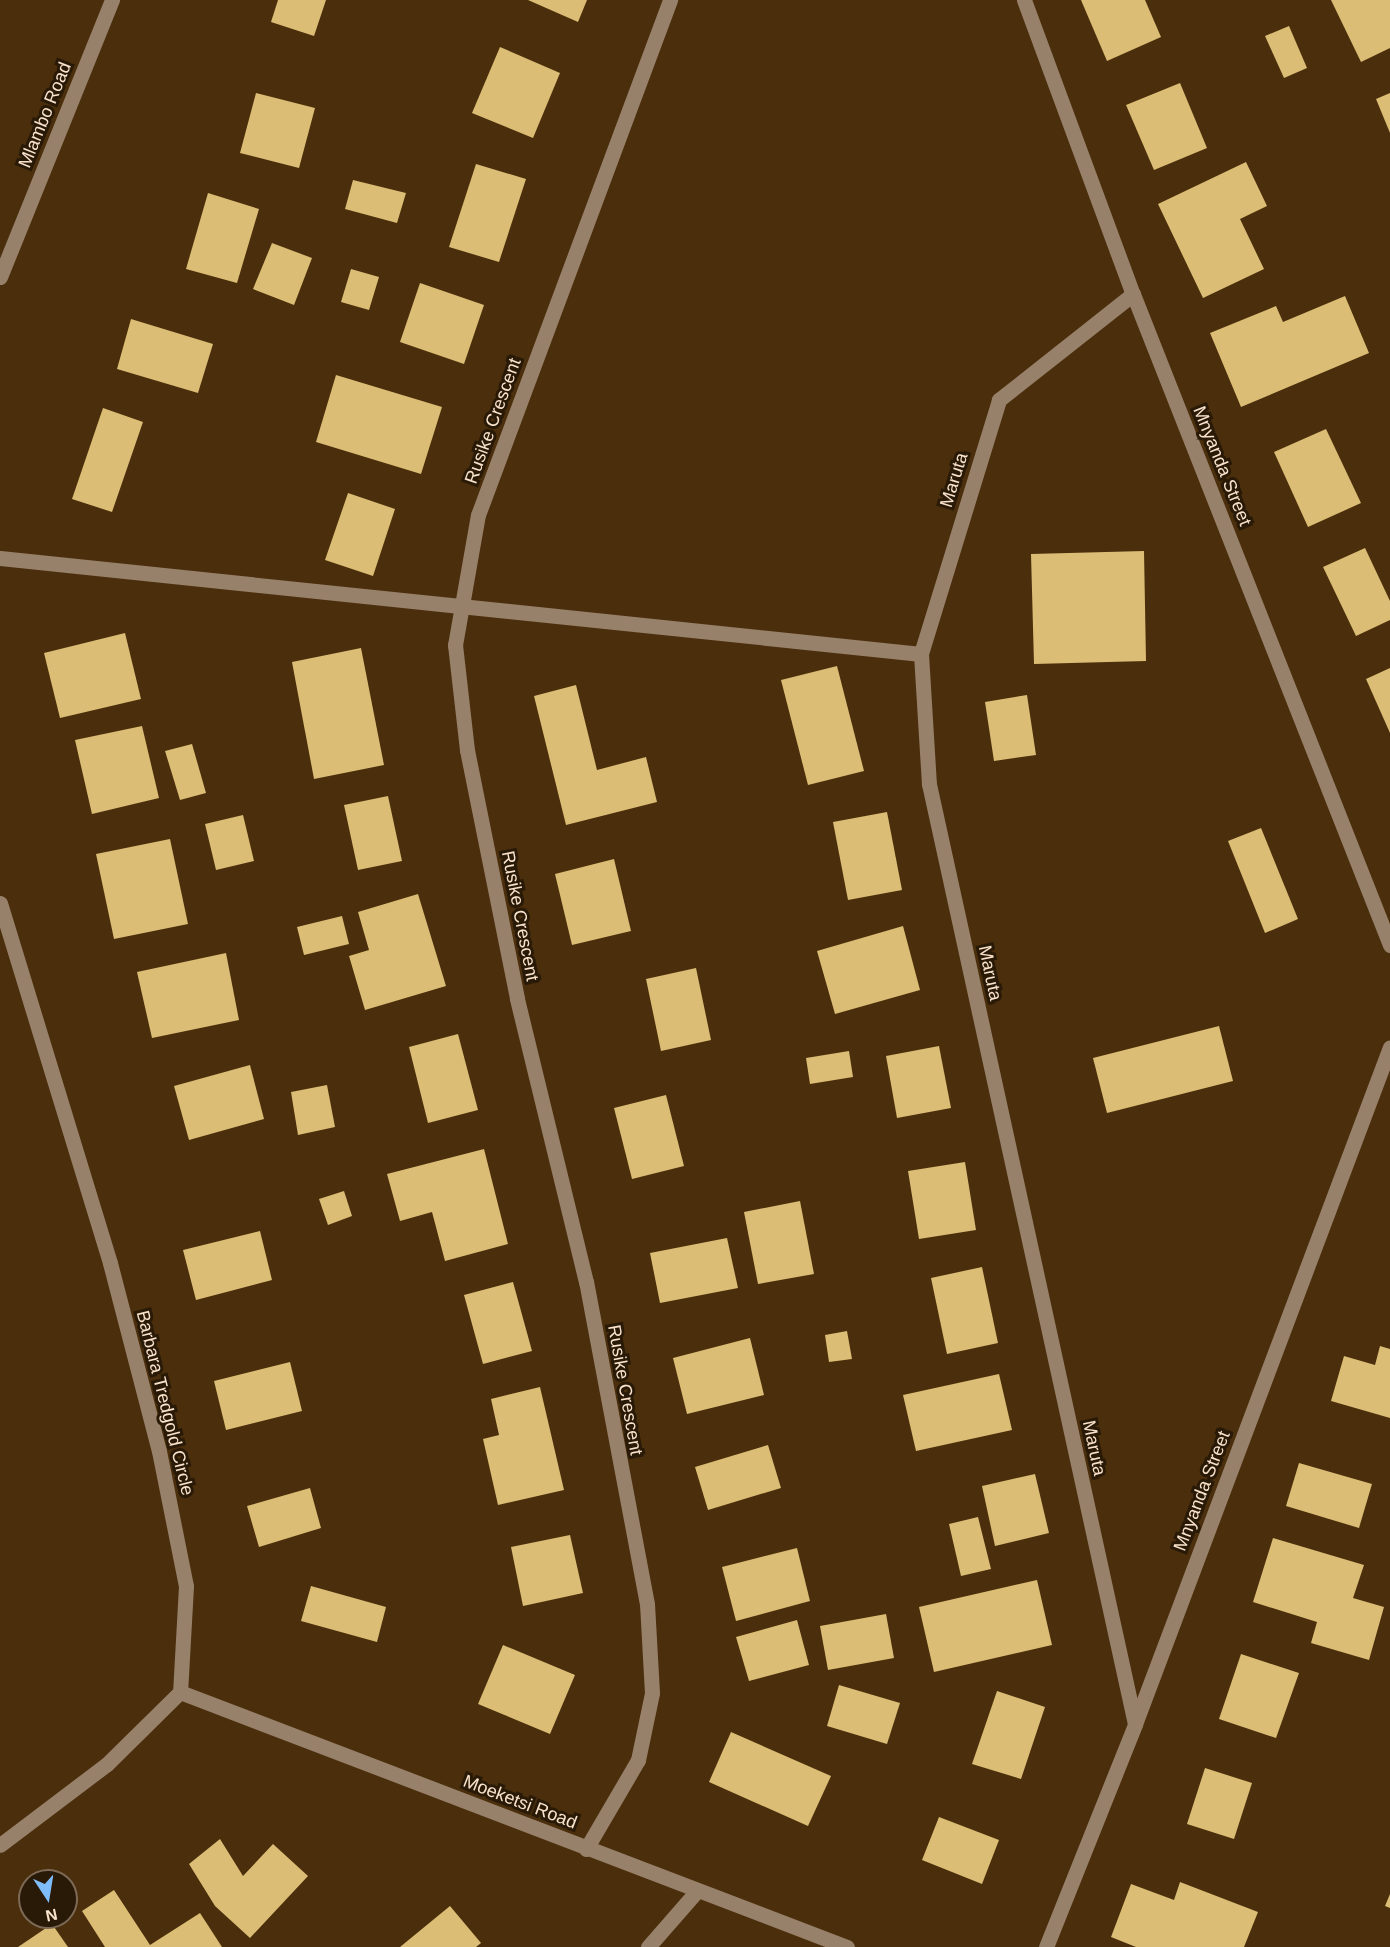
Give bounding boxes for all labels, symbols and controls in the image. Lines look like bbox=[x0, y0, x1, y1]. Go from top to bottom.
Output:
street label: Mlambo Road bbox=[14, 59, 76, 171]
street label: Rusike Crescent bbox=[460, 355, 526, 487]
street label: Mnyanda Street bbox=[1188, 403, 1256, 529]
street label: Maruta bbox=[935, 450, 973, 510]
street label: Rusike Crescent bbox=[497, 849, 543, 983]
street label: Maruta bbox=[974, 943, 1006, 1003]
street label: Barbara Tredgold Circle bbox=[131, 1308, 199, 1498]
street label: Rusike Crescent bbox=[603, 1323, 647, 1457]
street label: Maruta bbox=[1078, 1418, 1110, 1478]
street label: Mnyanda Street bbox=[1169, 1428, 1235, 1554]
street label: Moeketsi Road bbox=[460, 1770, 580, 1834]
north arrow bbox=[18, 1869, 78, 1929]
text: N bbox=[44, 1906, 59, 1925]

